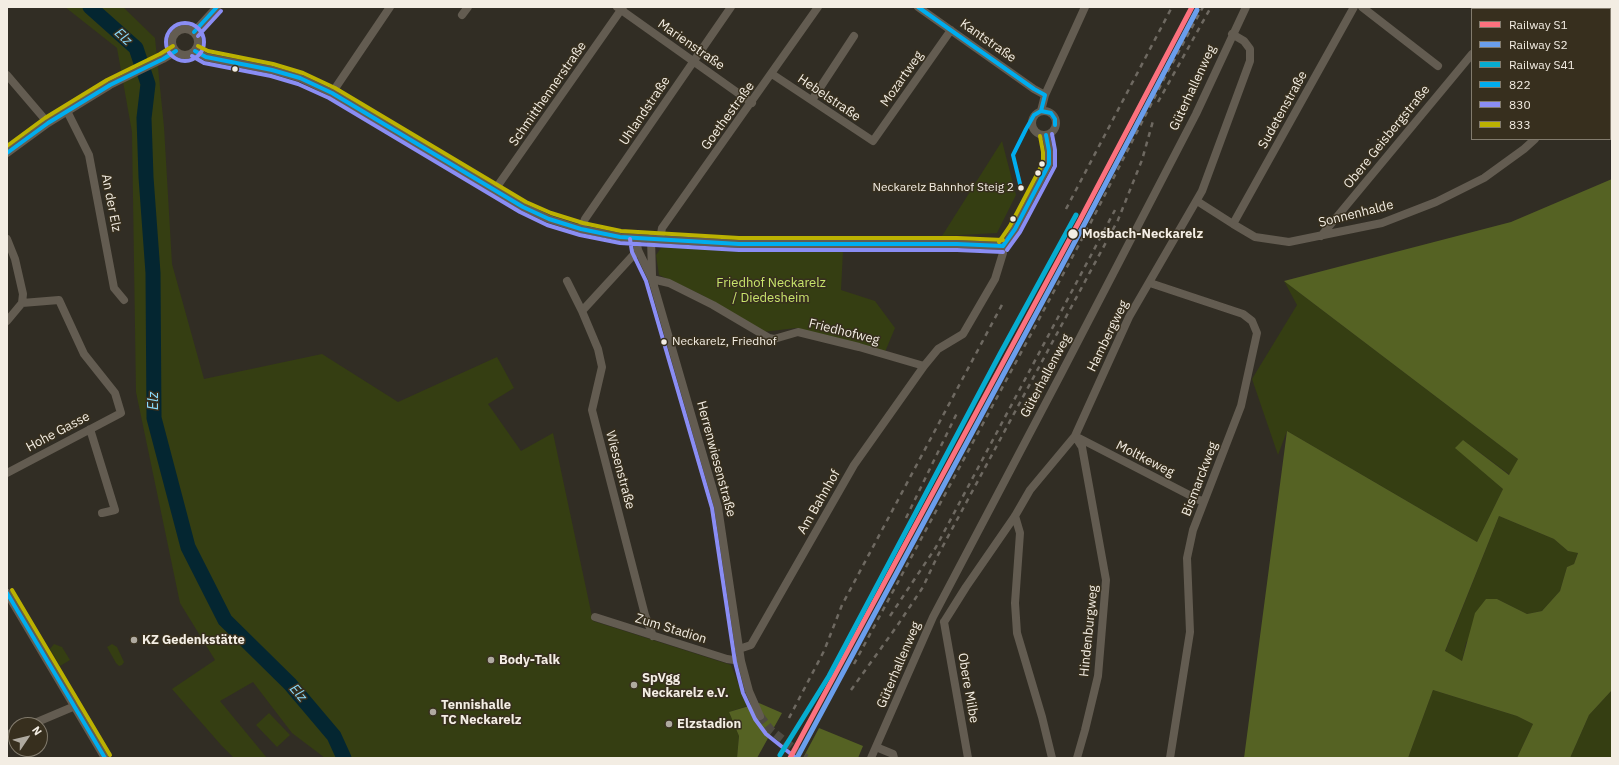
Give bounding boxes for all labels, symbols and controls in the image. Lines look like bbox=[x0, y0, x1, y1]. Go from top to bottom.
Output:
legend bbox=[1471, 8, 1611, 140]
street label: Marienstraße bbox=[655, 16, 727, 74]
street label: Kantstraße bbox=[957, 16, 1019, 66]
text: Railway S1 bbox=[1509, 17, 1568, 32]
water label: Elz bbox=[111, 25, 135, 49]
text: Railway S2 bbox=[1509, 37, 1568, 52]
street label: Schmitthennerstraße bbox=[506, 39, 590, 149]
street label: Güterhallenweg bbox=[1166, 43, 1220, 133]
street label: Mozartweg bbox=[877, 48, 927, 110]
text: Railway S41 bbox=[1509, 57, 1575, 72]
unlabelled marker bbox=[230, 64, 240, 74]
street label: Sudetenstraße bbox=[1255, 68, 1311, 152]
street label: Hebelstraße bbox=[795, 71, 863, 125]
street label: Uhlandstraße bbox=[616, 74, 674, 148]
text: 822 bbox=[1509, 77, 1531, 92]
street label: Goethestraße bbox=[698, 79, 758, 153]
street label: Obere Geisbergstraße bbox=[1341, 82, 1433, 192]
text: 830 bbox=[1509, 97, 1531, 112]
text: 833 bbox=[1509, 117, 1531, 132]
unlabelled marker bbox=[1037, 159, 1047, 169]
unlabelled marker bbox=[1033, 168, 1043, 178]
street label: An der Elz bbox=[98, 173, 124, 233]
place label: Neckarelz Bahnhof Steig 2 bbox=[872, 181, 1014, 195]
marker: Neckarelz Bahnhof Steig 2 bbox=[1016, 183, 1026, 193]
street label: Sonnenhalde bbox=[1317, 197, 1395, 231]
unlabelled marker bbox=[1008, 214, 1018, 224]
place label: Mosbach-Neckarelz bbox=[1082, 226, 1203, 242]
marker: Mosbach-Neckarelz bbox=[1066, 227, 1080, 241]
park label: Friedhof Neckarelz / Diedesheim bbox=[716, 275, 826, 306]
street label: Hambergweg bbox=[1084, 298, 1132, 374]
street label: Friedhofweg bbox=[807, 316, 881, 348]
street label: Güterhallenweg bbox=[1017, 331, 1075, 421]
place label: Neckarelz, Friedhof bbox=[672, 335, 777, 349]
marker: Neckarelz, Friedhof bbox=[659, 337, 669, 347]
water label: Elz bbox=[146, 392, 162, 410]
street label: Herrenwiesenstraße bbox=[693, 399, 739, 519]
street label: Hohe Gasse bbox=[24, 409, 92, 455]
street label: Wiesenstraße bbox=[602, 429, 638, 511]
street label: Moltkeweg bbox=[1113, 438, 1177, 480]
street label: Bismarckweg bbox=[1179, 440, 1221, 518]
street label: Am Bahnhof bbox=[794, 467, 844, 537]
street label: Hindenburgweg bbox=[1076, 584, 1102, 678]
street label: Zum Stadion bbox=[633, 611, 709, 647]
street label: Güterhallenweg bbox=[874, 619, 924, 711]
place label: KZ Gedenkstätte bbox=[142, 632, 245, 648]
marker: KZ Gedenkstätte bbox=[129, 635, 139, 645]
place label: Body-Talk bbox=[499, 652, 560, 668]
street label: Obere Milbe bbox=[954, 652, 982, 724]
marker: Body-Talk bbox=[486, 655, 496, 665]
place label: SpVgg Neckarelz e.V. bbox=[642, 670, 729, 701]
marker: SpVgg Neckarelz e.V. bbox=[629, 680, 639, 690]
water label: Elz bbox=[286, 681, 310, 705]
place label: Tennishalle TC Neckarelz bbox=[441, 697, 521, 728]
marker: Tennishalle TC Neckarelz bbox=[428, 707, 438, 717]
place label: Elzstadion bbox=[677, 716, 741, 732]
north arrow bbox=[8, 717, 48, 757]
marker: Elzstadion bbox=[664, 719, 674, 729]
text: N bbox=[29, 723, 45, 738]

